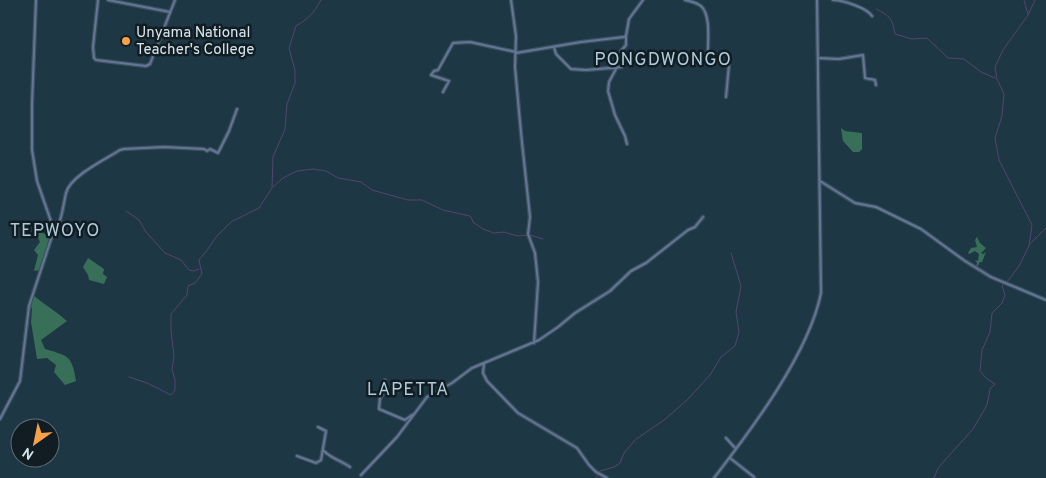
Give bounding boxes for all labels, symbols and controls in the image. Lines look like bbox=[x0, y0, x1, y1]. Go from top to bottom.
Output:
place label: Unyama National Teacher's College bbox=[136, 24, 254, 60]
marker: Unyama National Teacher's College bbox=[120, 35, 132, 47]
district label: PONGDWONGO bbox=[594, 49, 732, 72]
district label: TEPWOYO bbox=[10, 220, 100, 243]
district label: LAPETTA bbox=[367, 379, 449, 402]
north arrow bbox=[10, 418, 60, 468]
text: N bbox=[20, 443, 38, 463]

